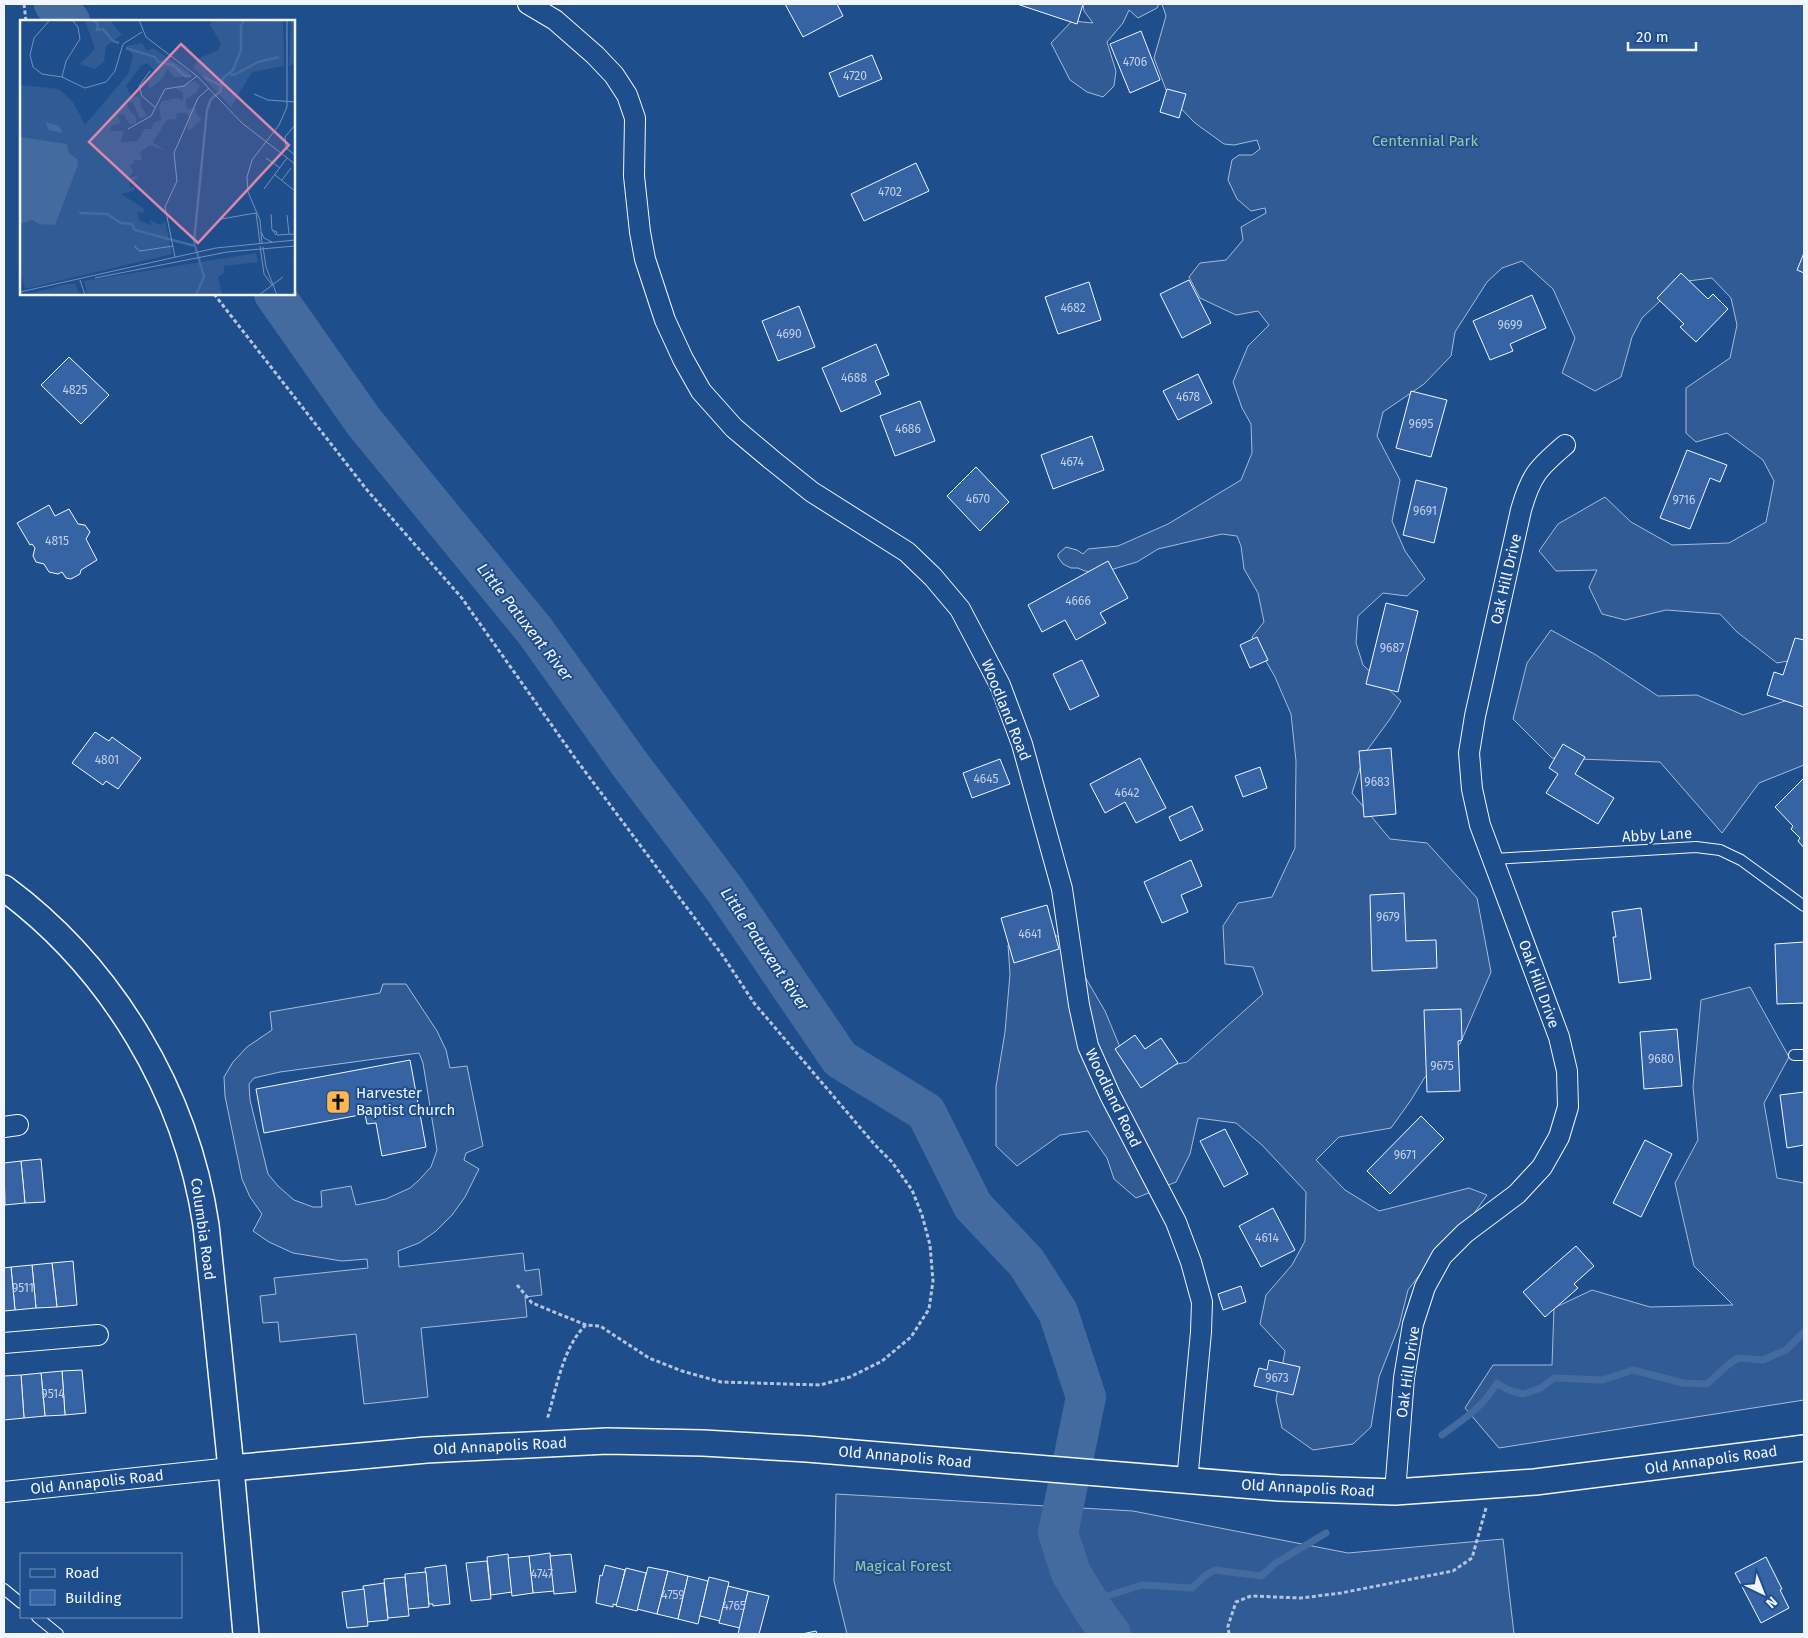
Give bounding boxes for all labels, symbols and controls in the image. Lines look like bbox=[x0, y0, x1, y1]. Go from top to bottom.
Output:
inset map bbox=[20, 20, 295, 295]
scale bar bbox=[1628, 20, 1696, 52]
text: 20 m bbox=[1636, 28, 1669, 46]
house number: 4706 bbox=[1123, 55, 1147, 69]
house number: 4720 bbox=[843, 69, 867, 83]
park label: Centennial Park bbox=[1372, 132, 1478, 150]
house number: 4702 bbox=[878, 185, 902, 199]
house number: 4682 bbox=[1060, 301, 1086, 315]
house number: 9699 bbox=[1497, 318, 1523, 332]
house number: 4690 bbox=[776, 327, 802, 341]
house number: 4688 bbox=[841, 371, 867, 385]
house number: 4825 bbox=[63, 383, 87, 397]
house number: 4678 bbox=[1176, 390, 1200, 404]
house number: 9695 bbox=[1409, 417, 1433, 431]
house number: 4686 bbox=[895, 422, 921, 436]
house number: 4674 bbox=[1060, 455, 1084, 469]
house number: 4670 bbox=[966, 492, 990, 506]
house number: 9716 bbox=[1673, 493, 1695, 507]
house number: 9691 bbox=[1413, 504, 1437, 518]
street label: Oak Hill Drive bbox=[1487, 532, 1525, 626]
house number: 4815 bbox=[45, 534, 69, 548]
water label: Little Patuxent River bbox=[473, 559, 577, 685]
house number: 4666 bbox=[1065, 594, 1091, 608]
house number: 9687 bbox=[1380, 641, 1404, 655]
street label: Woodland Road bbox=[978, 657, 1034, 763]
house number: 4801 bbox=[95, 753, 119, 767]
house number: 4645 bbox=[973, 772, 999, 786]
house number: 9683 bbox=[1364, 775, 1390, 789]
house number: 4642 bbox=[1115, 786, 1139, 800]
street label: Abby Lane bbox=[1621, 824, 1693, 846]
water label: Little Patuxent River bbox=[717, 884, 814, 1015]
house number: 9679 bbox=[1376, 910, 1400, 924]
house number: 4641 bbox=[1018, 927, 1042, 941]
street label: Oak Hill Drive bbox=[1515, 937, 1563, 1031]
street label: Woodland Road bbox=[1081, 1046, 1145, 1150]
house number: 9680 bbox=[1648, 1052, 1674, 1066]
house number: 9675 bbox=[1430, 1059, 1454, 1073]
place label: Harvester Baptist Church bbox=[356, 1084, 455, 1119]
church icon: Harvester Baptist Church bbox=[325, 1089, 351, 1115]
house number: 9671 bbox=[1394, 1148, 1416, 1162]
street label: Columbia Road bbox=[187, 1177, 219, 1281]
house number: 4614 bbox=[1255, 1231, 1279, 1245]
house number: 9511 bbox=[12, 1281, 34, 1295]
street label: Oak Hill Drive bbox=[1393, 1325, 1423, 1419]
house number: 9673 bbox=[1265, 1371, 1289, 1385]
house number: 9514 bbox=[41, 1387, 65, 1401]
street label: Old Annapolis Road bbox=[433, 1434, 567, 1458]
street label: Old Annapolis Road bbox=[838, 1442, 972, 1472]
street label: Old Annapolis Road bbox=[1643, 1442, 1779, 1478]
street label: Old Annapolis Road bbox=[29, 1466, 165, 1498]
street label: Old Annapolis Road bbox=[1241, 1476, 1375, 1500]
legend bbox=[20, 1553, 182, 1618]
park label: Magical Forest bbox=[855, 1557, 952, 1575]
text: Road bbox=[65, 1564, 100, 1582]
house number: 4747 bbox=[531, 1567, 553, 1581]
north arrow bbox=[1738, 1568, 1788, 1618]
house number: 4759 bbox=[661, 1588, 685, 1602]
text: Building bbox=[65, 1589, 121, 1607]
text: N bbox=[1762, 1593, 1781, 1612]
house number: 4765 bbox=[722, 1599, 746, 1613]

